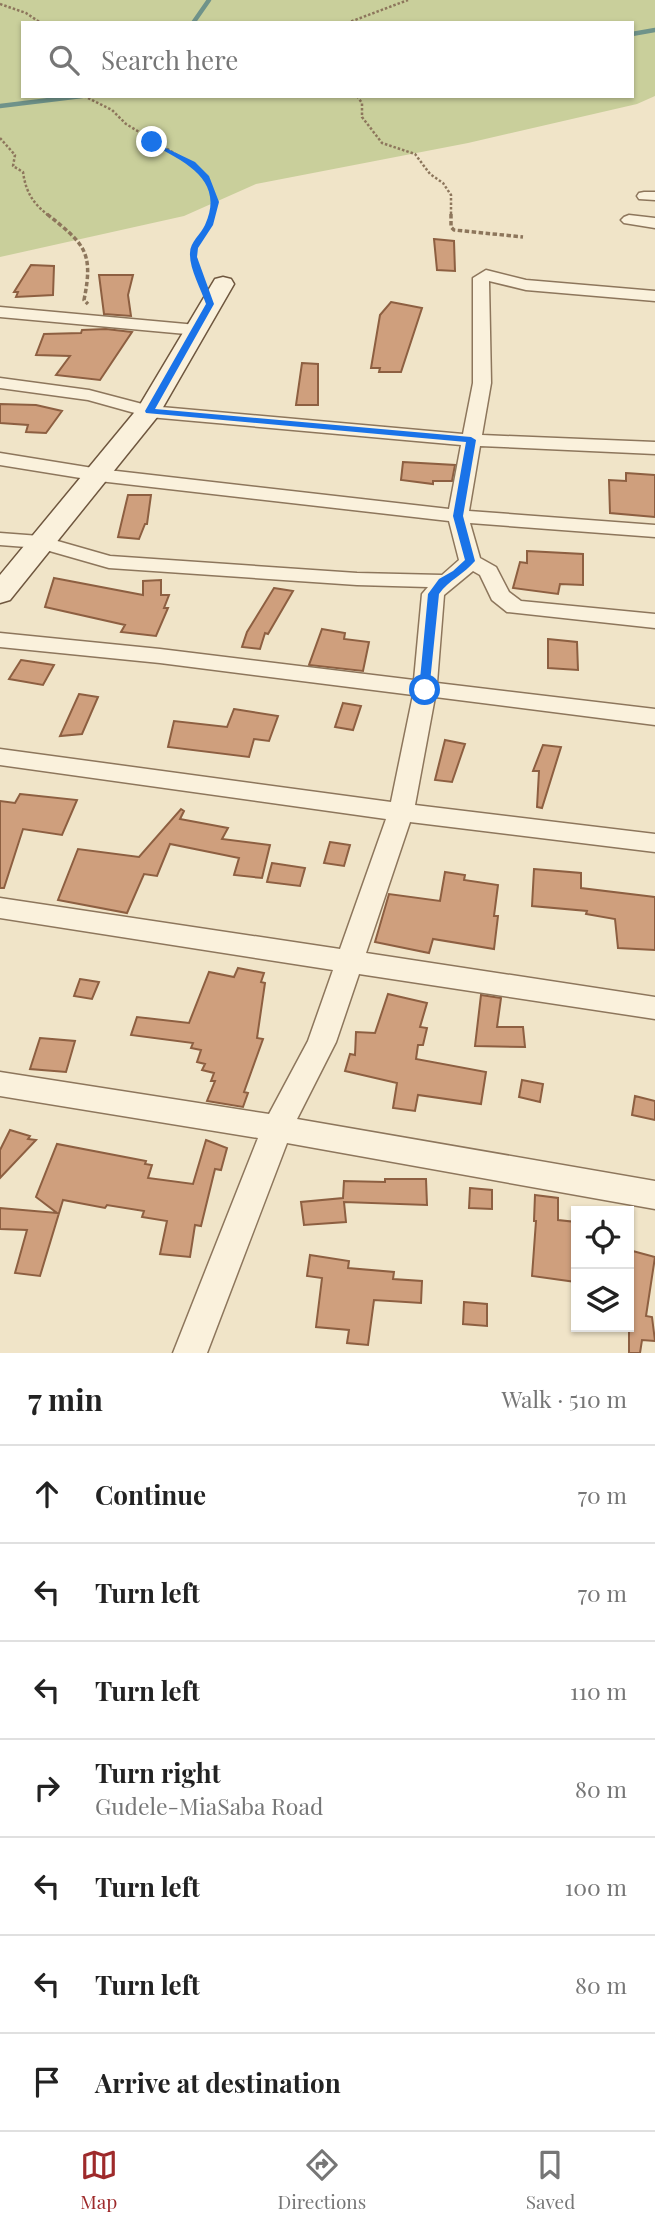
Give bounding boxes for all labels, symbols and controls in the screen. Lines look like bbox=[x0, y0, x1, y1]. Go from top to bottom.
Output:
search box bbox=[21, 21, 634, 98]
icon: search bbox=[45, 41, 83, 79]
text: Search here bbox=[101, 42, 238, 77]
route end bbox=[136, 126, 167, 157]
route start bbox=[409, 674, 440, 705]
map controls bbox=[571, 1206, 634, 1332]
button: locate bbox=[571, 1206, 634, 1269]
button: layers bbox=[571, 1269, 634, 1332]
text: 7 min bbox=[28, 1379, 103, 1419]
text: Walk · 510 m bbox=[501, 1383, 627, 1414]
icon: ahead bbox=[28, 1475, 66, 1513]
text: Continue bbox=[95, 1477, 206, 1512]
text: 70 m bbox=[578, 1479, 627, 1510]
icon: left bbox=[28, 1573, 66, 1611]
text: Turn left bbox=[95, 1575, 200, 1610]
text: 70 m bbox=[578, 1577, 627, 1608]
icon: left bbox=[28, 1671, 66, 1709]
text: Turn left bbox=[95, 1673, 200, 1708]
text: 110 m bbox=[570, 1675, 627, 1706]
text: Turn right bbox=[95, 1755, 221, 1790]
icon: right bbox=[28, 1769, 66, 1807]
text: 80 m bbox=[575, 1773, 627, 1804]
text: Gudele-MiaSaba Road bbox=[95, 1790, 323, 1821]
icon: left bbox=[28, 1867, 66, 1905]
text: Turn left bbox=[95, 1869, 200, 1904]
text: 100 m bbox=[565, 1871, 627, 1902]
icon: left bbox=[28, 1965, 66, 2003]
text: Turn left bbox=[95, 1967, 200, 2002]
text: 80 m bbox=[575, 1969, 627, 2000]
icon: arrive bbox=[28, 2063, 66, 2101]
text: Arrive at destination bbox=[95, 2065, 341, 2100]
tab: Map bbox=[80, 2146, 118, 2214]
tab: Directions bbox=[277, 2146, 366, 2214]
tab: Saved bbox=[526, 2146, 575, 2214]

